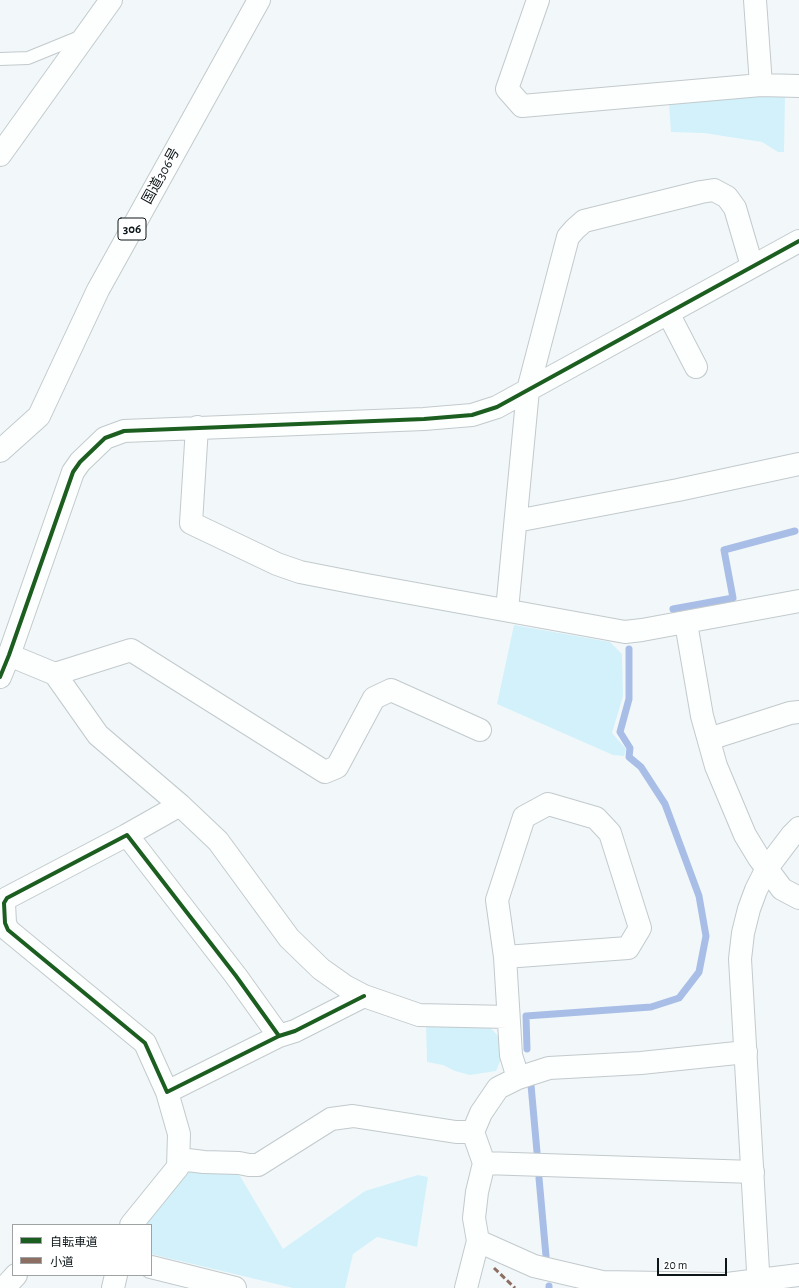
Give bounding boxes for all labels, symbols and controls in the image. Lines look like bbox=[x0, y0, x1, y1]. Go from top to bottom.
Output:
street label: 国道306号 bbox=[139, 145, 183, 207]
road number: 306 bbox=[118, 218, 146, 240]
legend bbox=[12, 1224, 152, 1276]
text: 自転車道 bbox=[50, 1236, 98, 1248]
scale bar bbox=[659, 1250, 729, 1276]
text: 小道 bbox=[50, 1256, 74, 1268]
text: 20 m bbox=[664, 1259, 687, 1271]

